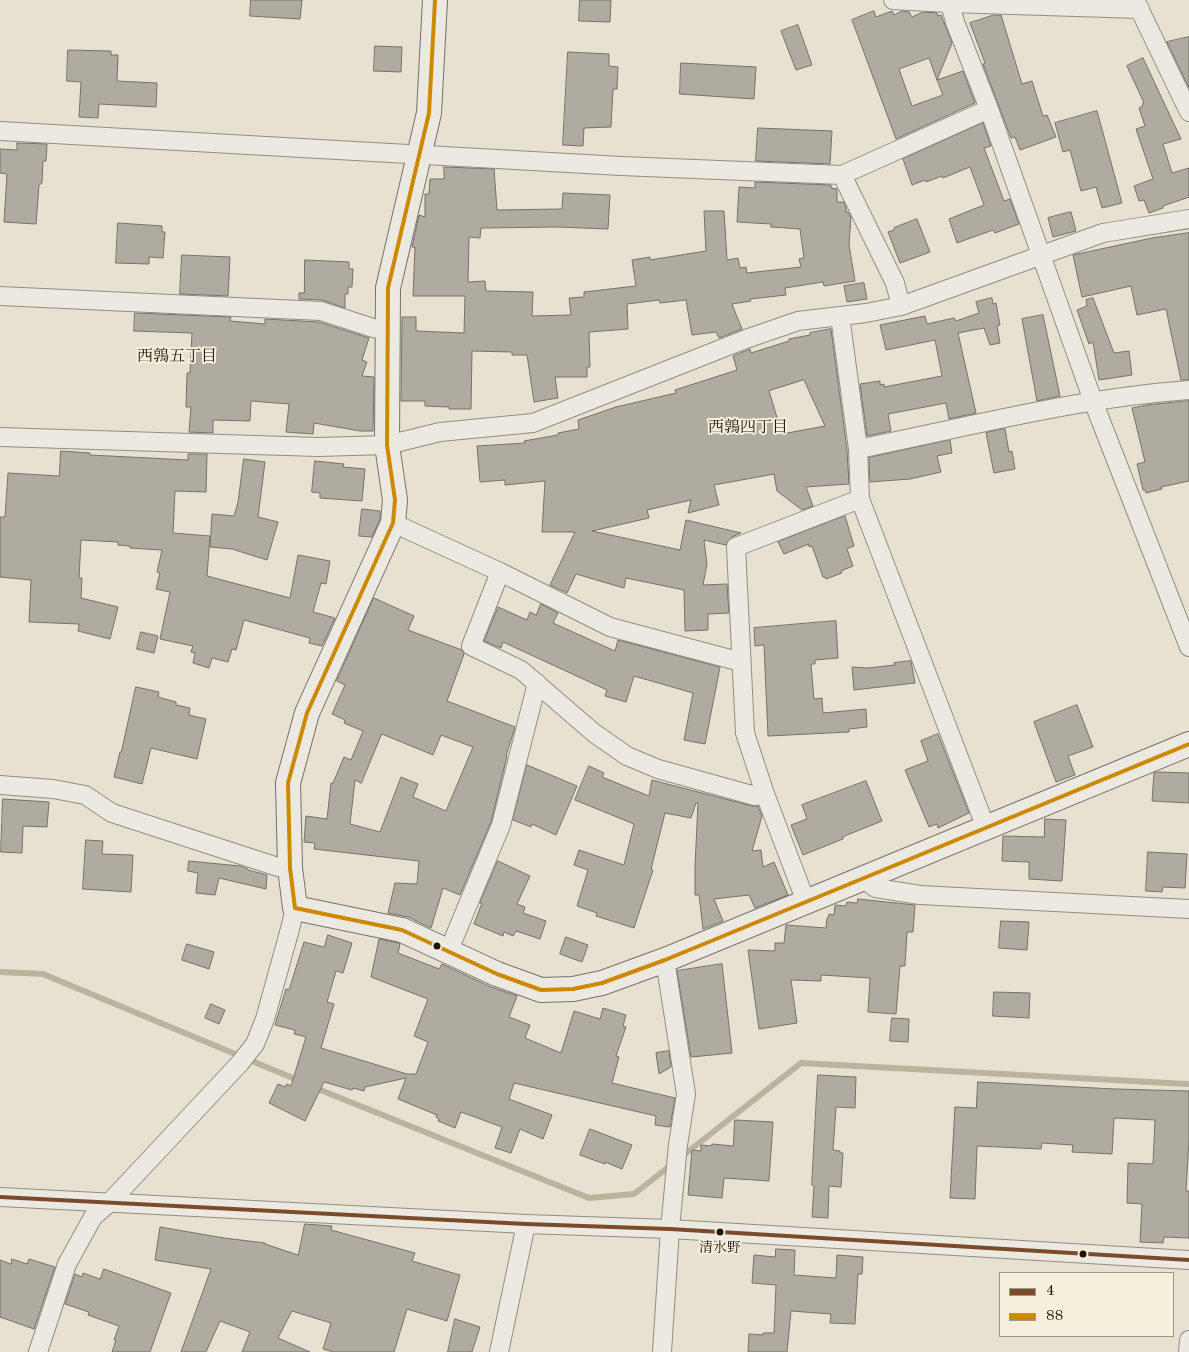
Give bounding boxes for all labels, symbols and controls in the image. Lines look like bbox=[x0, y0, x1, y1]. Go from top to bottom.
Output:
district label: 西鶉五丁目 bbox=[137, 347, 217, 367]
district label: 西鶉四丁目 bbox=[708, 418, 788, 438]
unlabelled marker bbox=[432, 941, 442, 951]
marker: 清水野 bbox=[715, 1227, 725, 1237]
place label: 清水野 bbox=[699, 1240, 741, 1256]
unlabelled marker bbox=[1078, 1249, 1088, 1259]
legend bbox=[999, 1272, 1174, 1337]
text: 4 bbox=[1046, 1284, 1055, 1299]
text: 88 bbox=[1046, 1309, 1063, 1324]

